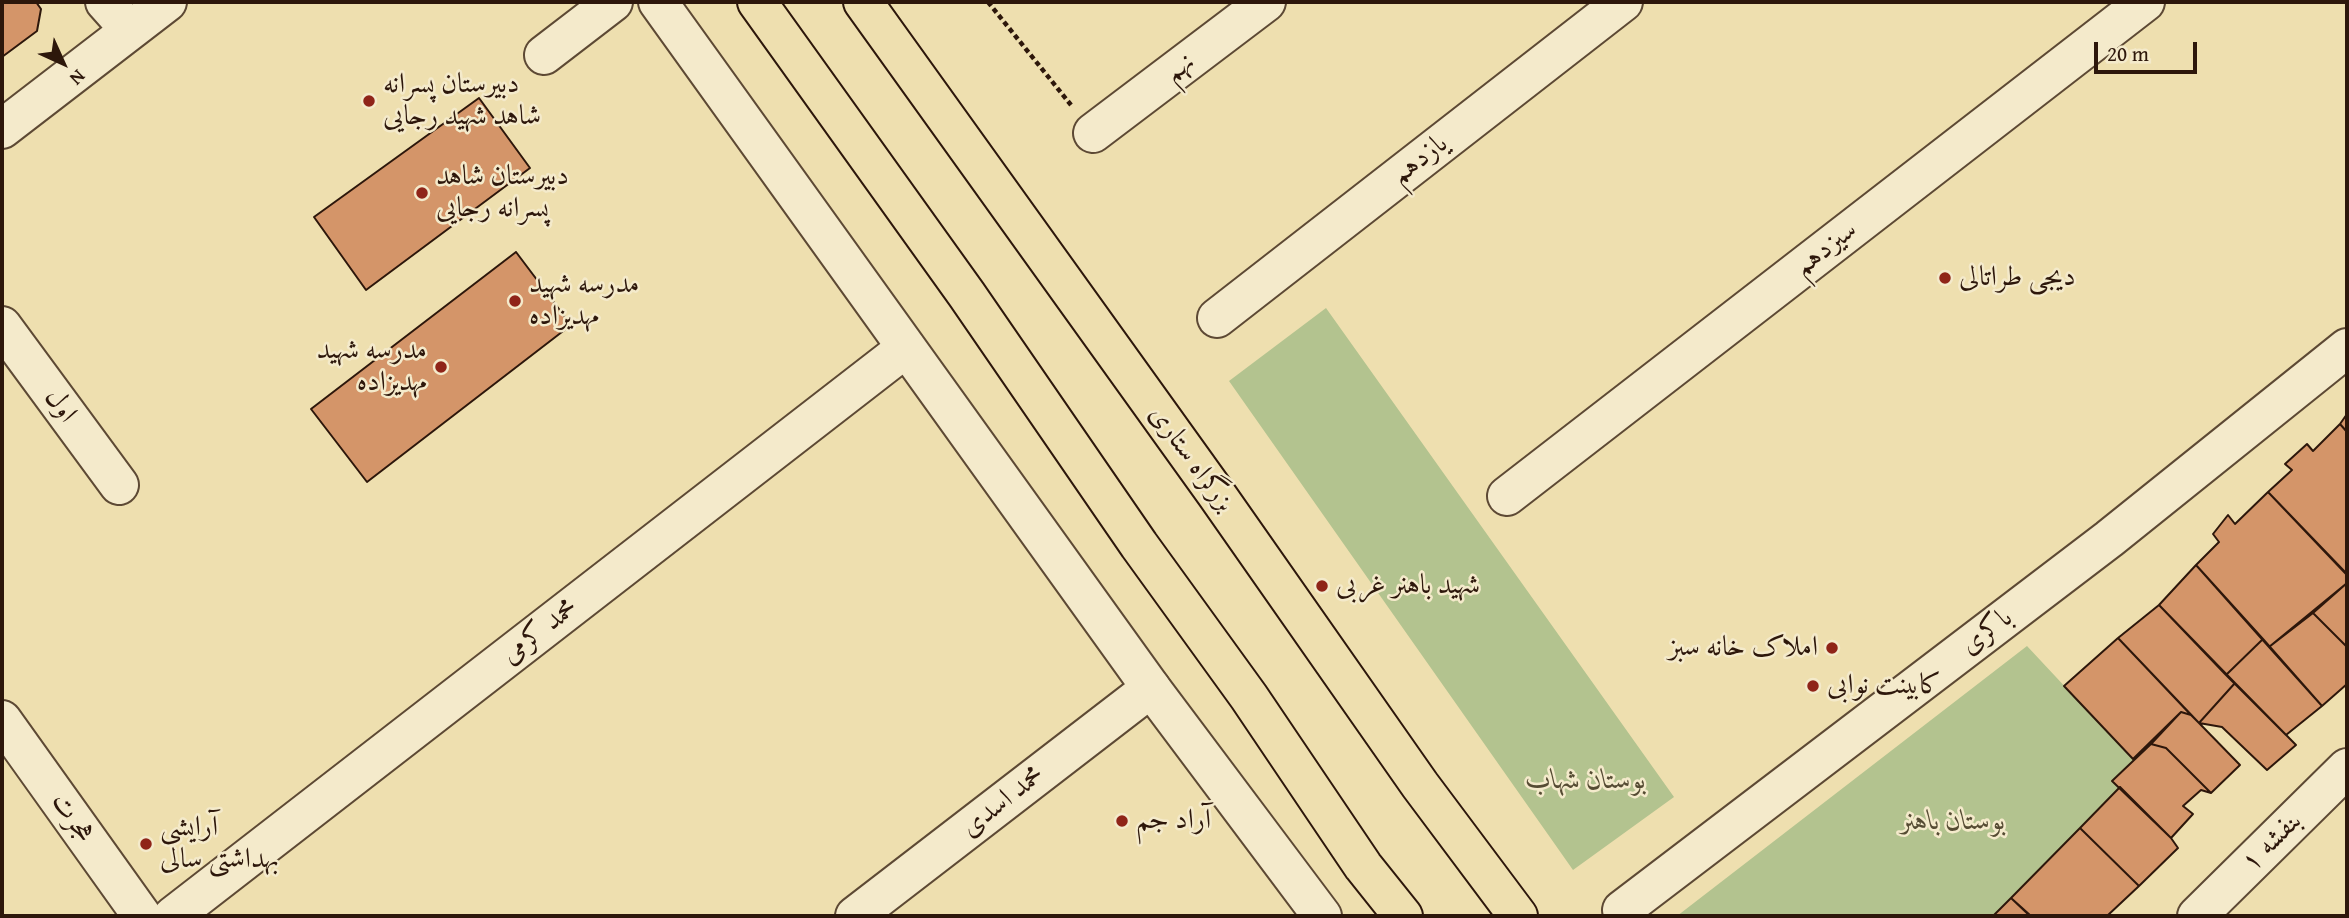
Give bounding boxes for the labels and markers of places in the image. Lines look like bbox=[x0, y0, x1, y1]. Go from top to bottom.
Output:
place label: دبیرستان پسرانه شاهد شهید رجایی bbox=[383, 68, 541, 134]
marker: دبیرستان پسرانه شاهد شهید رجایی bbox=[361, 93, 377, 109]
place label: دبیرستان شاهد پسرانه رجایی bbox=[436, 160, 569, 226]
marker: دبیرستان شاهد پسرانه رجایی bbox=[414, 185, 430, 201]
place label: دیجی طراتالی bbox=[1959, 261, 2076, 295]
place label: مدرسه شهيد مهديزاده bbox=[529, 268, 639, 334]
marker: دیجی طراتالی bbox=[1937, 270, 1953, 286]
marker: مدرسه شهيد مهديزاده bbox=[507, 293, 523, 309]
place label: مدرسه شهید مهدیزاده bbox=[317, 334, 427, 400]
marker: مدرسه شهید مهدیزاده bbox=[433, 359, 449, 375]
place label: شهید باهنر غربی bbox=[1336, 569, 1480, 603]
marker: شهید باهنر غربی bbox=[1314, 578, 1330, 594]
place label: املاک خانه سبز bbox=[1669, 631, 1818, 665]
marker: املاک خانه سبز bbox=[1824, 640, 1840, 656]
place label: کابینت نوابی bbox=[1827, 669, 1941, 703]
marker: کابینت نوابی bbox=[1805, 678, 1821, 694]
place label: آراد جم bbox=[1136, 804, 1211, 838]
place label: آرایشی بهداشتی سالی bbox=[160, 811, 279, 877]
marker: آراد جم bbox=[1114, 813, 1130, 829]
marker: آرایشی بهداشتی سالی bbox=[138, 836, 154, 852]

